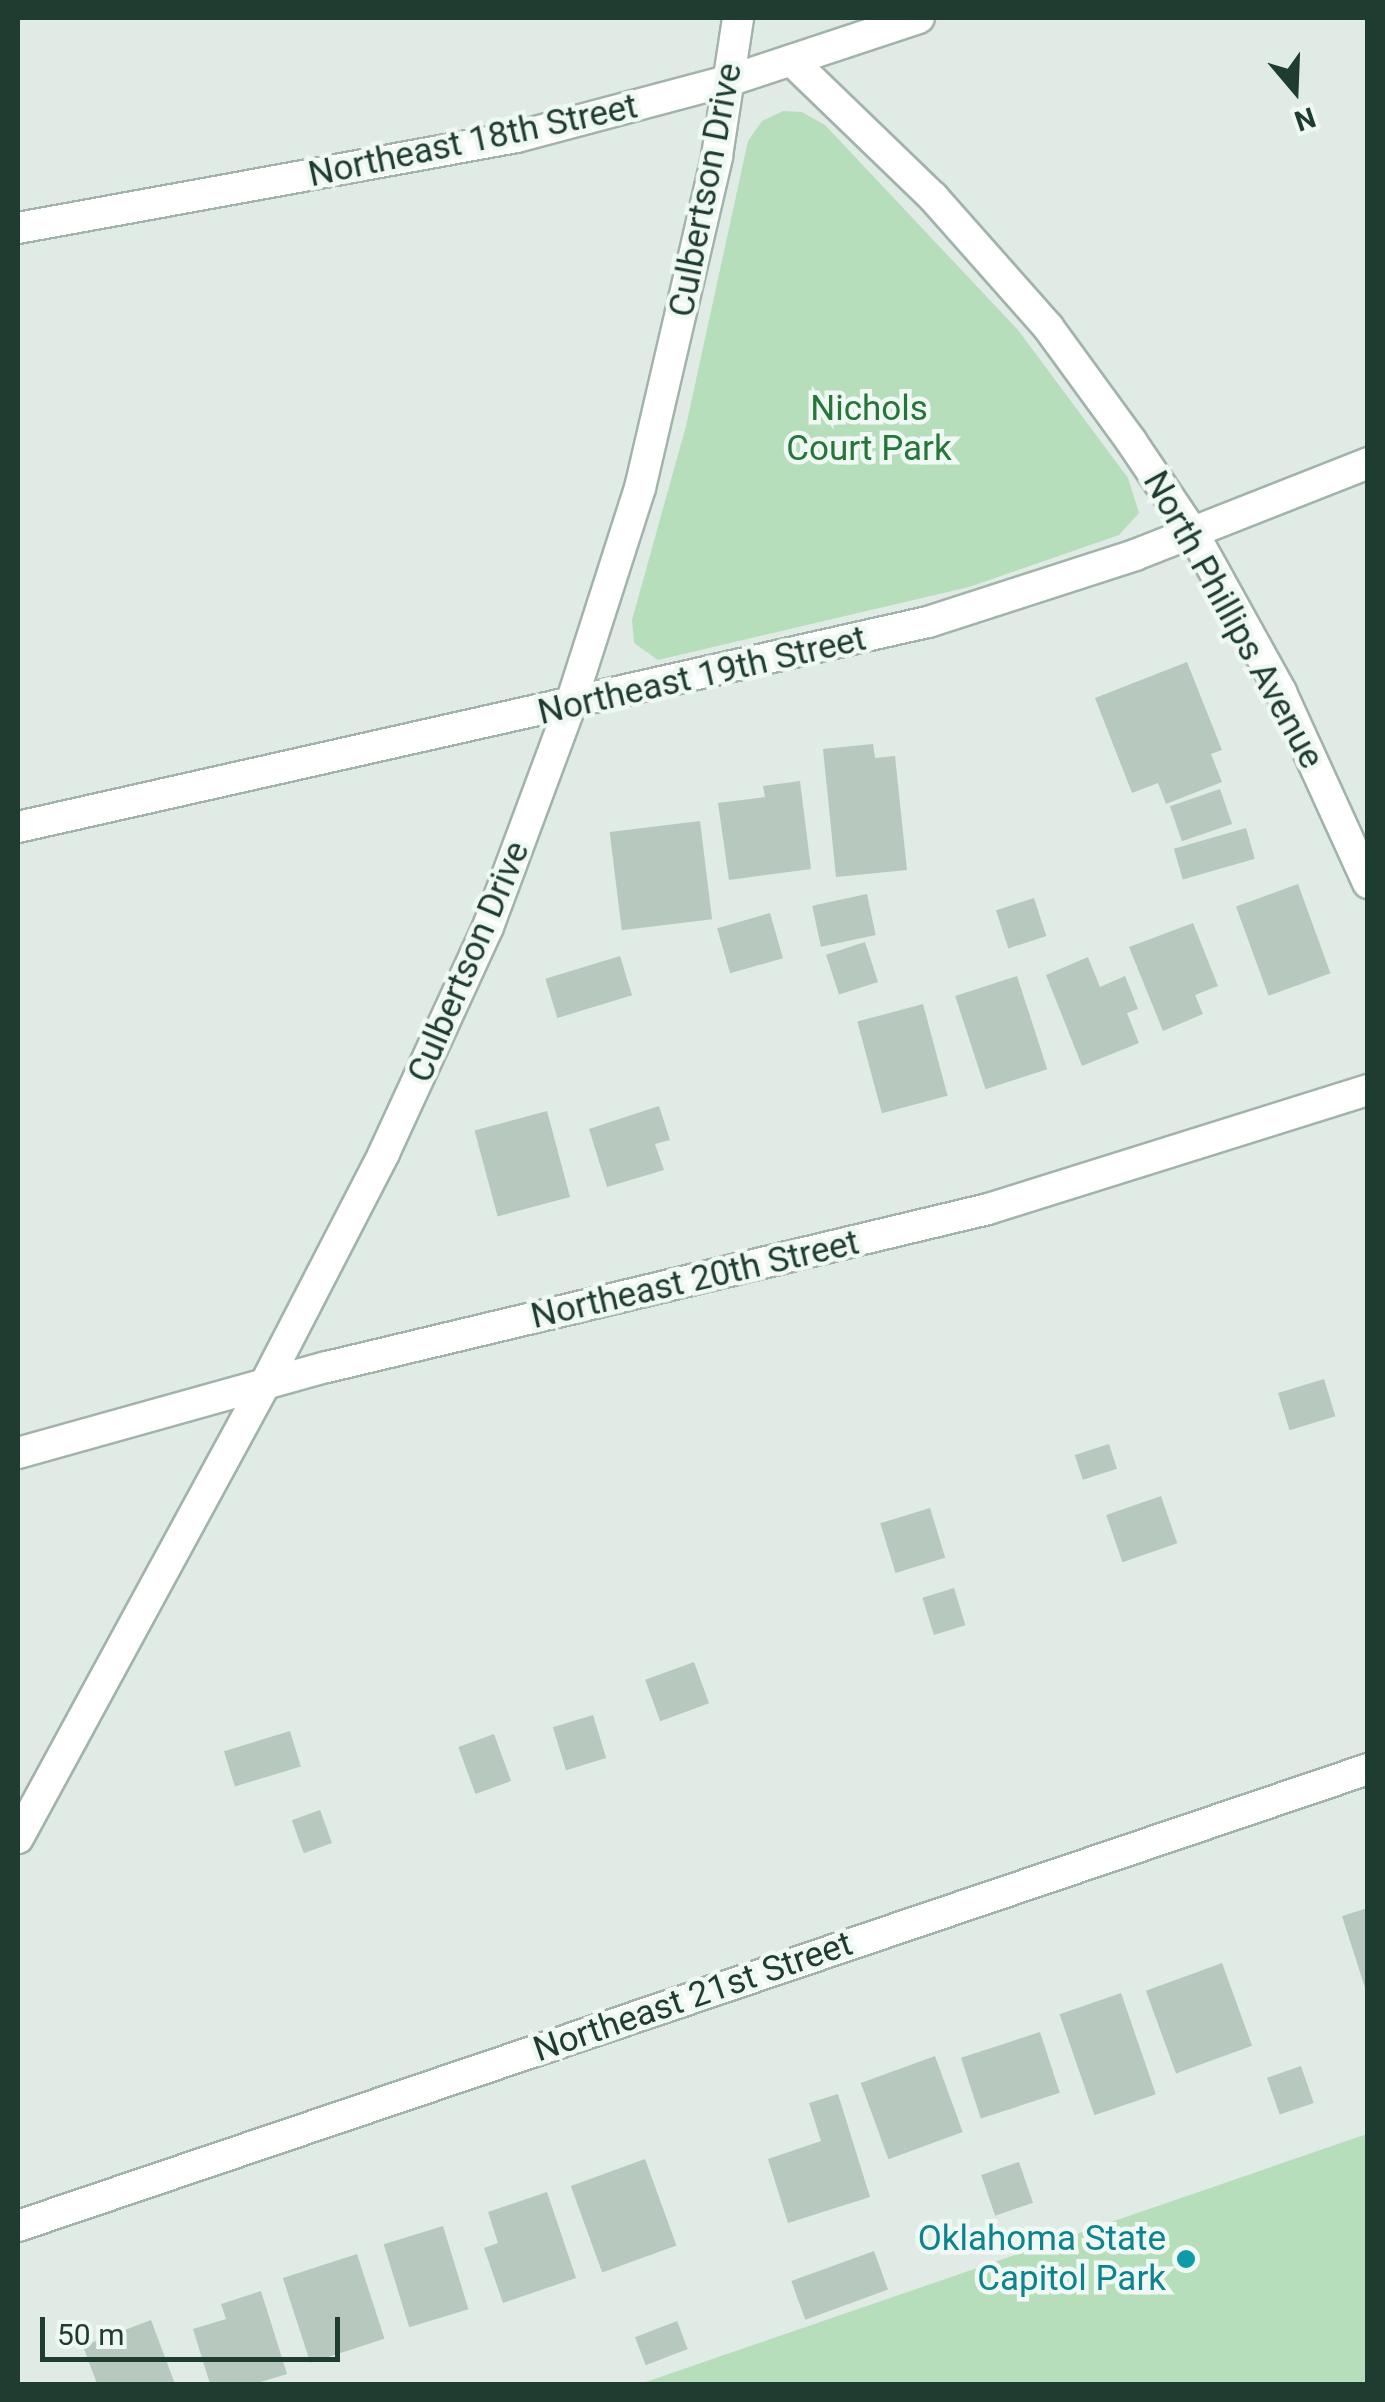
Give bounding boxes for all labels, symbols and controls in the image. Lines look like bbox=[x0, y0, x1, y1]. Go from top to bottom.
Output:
north arrow bbox=[1245, 40, 1345, 140]
street label: Culbertson Drive bbox=[661, 60, 751, 320]
street label: Northeast 18th Street bbox=[305, 86, 641, 196]
text: N bbox=[1290, 100, 1320, 138]
park label: Nichols Court Park bbox=[786, 388, 952, 470]
street label: North Phillips Avenue bbox=[1134, 464, 1332, 776]
street label: Northeast 19th Street bbox=[534, 618, 870, 734]
street label: Culbertson Drive bbox=[399, 835, 539, 1089]
street label: Northeast 20th Street bbox=[527, 1222, 863, 1338]
street label: Northeast 21st Street bbox=[528, 1923, 858, 2071]
place label: Oklahoma State Capitol Park bbox=[918, 2218, 1166, 2300]
marker: Oklahoma State Capitol Park bbox=[1175, 2248, 1197, 2270]
scale bar bbox=[45, 2297, 345, 2359]
text: 50 m bbox=[57, 2317, 124, 2352]

